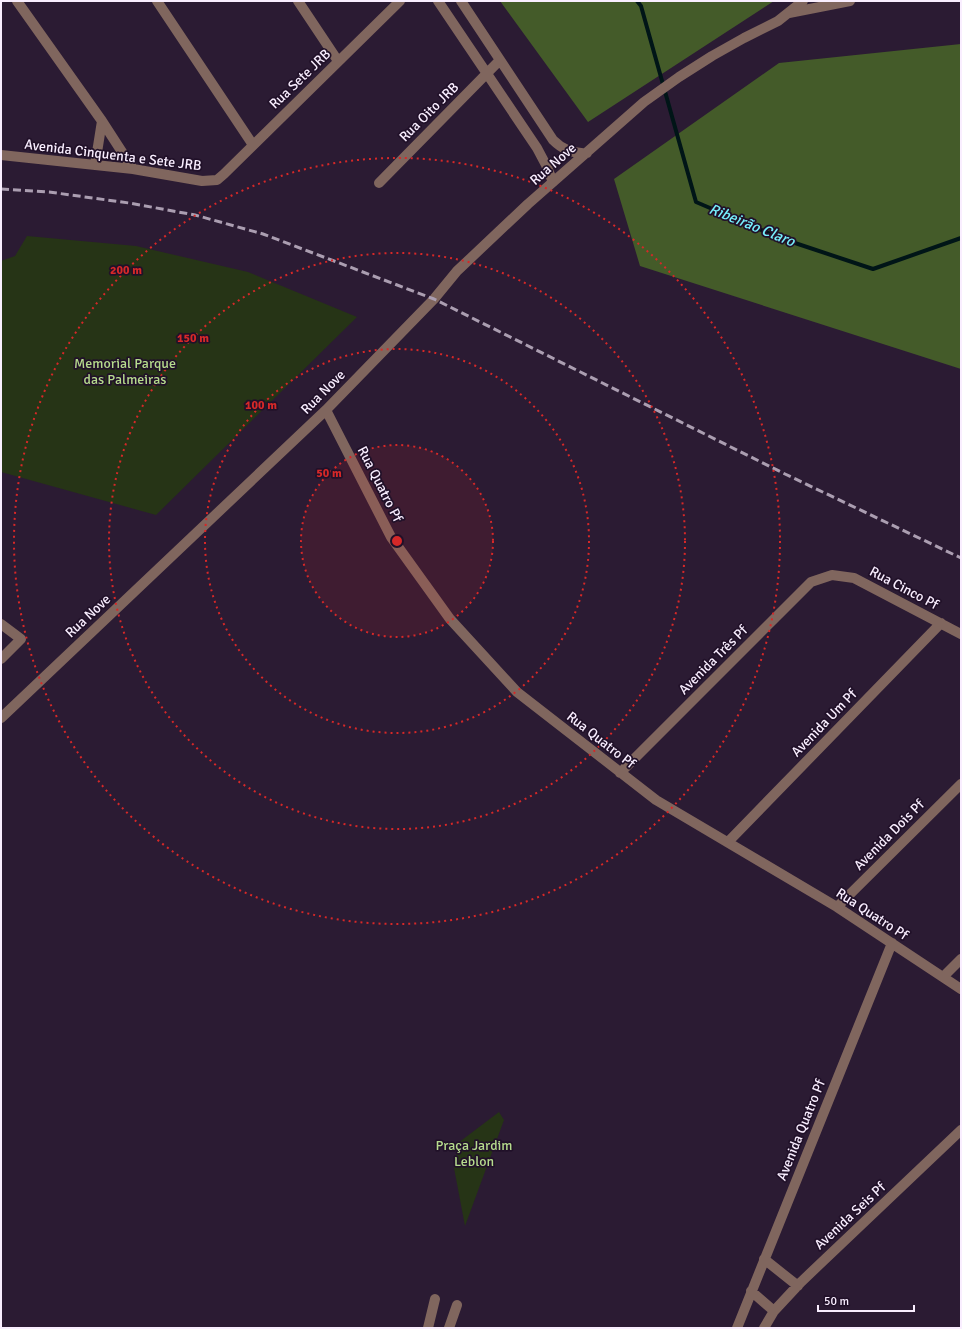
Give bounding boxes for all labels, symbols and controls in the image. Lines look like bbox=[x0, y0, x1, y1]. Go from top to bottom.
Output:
street label: Rua Sete JRB bbox=[266, 46, 334, 112]
street label: Rua Oito JRB bbox=[396, 79, 462, 145]
street label: Avenida Cinquenta e Sete JRB bbox=[24, 136, 202, 174]
street label: Rua Nove bbox=[526, 139, 580, 189]
water label: Ribeirão Claro bbox=[707, 200, 799, 251]
text: 200 m bbox=[110, 263, 142, 278]
text: 150 m bbox=[177, 331, 209, 346]
park label: Memorial Parque das Palmeiras bbox=[74, 355, 176, 388]
street label: Rua Nove bbox=[297, 366, 349, 418]
text: 100 m bbox=[245, 398, 277, 413]
street label: Rua Quatro Pf bbox=[354, 443, 407, 526]
text: 50 m bbox=[316, 466, 342, 481]
centre of rings bbox=[390, 534, 404, 548]
street label: Rua Cinco Pf bbox=[867, 563, 942, 614]
street label: Rua Nove bbox=[62, 591, 114, 641]
street label: Avenida Três Pf bbox=[675, 621, 752, 698]
street label: Avenida Um Pf bbox=[788, 685, 861, 760]
street label: Rua Quatro Pf bbox=[563, 708, 640, 773]
street label: Avenida Dois Pf bbox=[850, 795, 929, 874]
street label: Rua Quatro Pf bbox=[833, 884, 912, 944]
street label: Avenida Quatro Pf bbox=[773, 1076, 829, 1183]
park label: Praça Jardim Leblon bbox=[436, 1137, 512, 1170]
street label: Avenida Seis Pf bbox=[811, 1178, 890, 1253]
scale bar bbox=[818, 1287, 914, 1313]
text: 50 m bbox=[824, 1294, 849, 1309]

